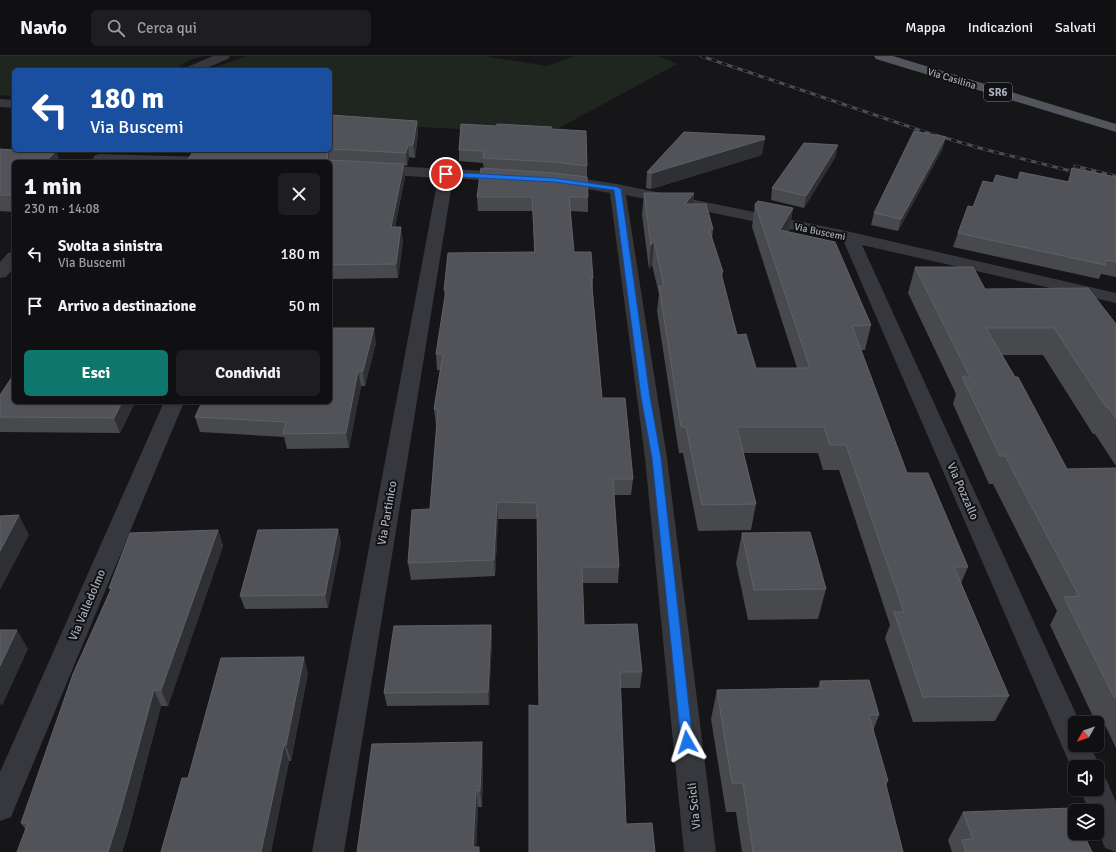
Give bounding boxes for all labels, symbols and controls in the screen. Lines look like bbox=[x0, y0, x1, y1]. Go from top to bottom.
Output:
search box bbox=[91, 10, 371, 46]
text: Navio bbox=[20, 16, 67, 40]
icon: search bbox=[105, 17, 127, 39]
text: Cerca qui bbox=[137, 19, 197, 37]
text: Mappa bbox=[905, 19, 946, 36]
text: Indicazioni bbox=[968, 19, 1033, 36]
text: Salvati bbox=[1055, 19, 1096, 36]
street label: Via Casilina bbox=[926, 66, 977, 92]
text: 180 m bbox=[90, 82, 164, 116]
road number: SR6 bbox=[984, 83, 1012, 101]
icon: left bbox=[24, 84, 76, 136]
text: Via Buscemi bbox=[90, 116, 184, 138]
pin bbox=[429, 157, 463, 191]
icon: arrive bbox=[435, 163, 457, 185]
text: 1 min bbox=[24, 171, 82, 201]
button: close bbox=[278, 173, 320, 215]
text: 230 m · 14:08 bbox=[24, 201, 100, 217]
street label: Via Buscemi bbox=[793, 221, 846, 243]
text: Svolta a sinistra bbox=[58, 237, 163, 255]
icon: left bbox=[24, 243, 46, 265]
text: 180 m bbox=[280, 245, 320, 263]
text: Via Buscemi bbox=[58, 255, 126, 271]
icon: arrive bbox=[24, 295, 46, 317]
text: Arrivo a destinazione bbox=[58, 297, 196, 315]
text: 50 m bbox=[289, 297, 320, 315]
button: Esci bbox=[24, 350, 168, 396]
button: Condividi bbox=[176, 350, 320, 396]
street label: Via Pozzallo bbox=[943, 460, 982, 522]
street label: Via Partinico bbox=[374, 480, 401, 547]
street label: Via Valledolmo bbox=[66, 567, 109, 643]
north arrow bbox=[1068, 716, 1104, 752]
map controls bbox=[1068, 716, 1104, 840]
position arrow bbox=[666, 721, 708, 763]
button: sound bbox=[1068, 760, 1104, 796]
street label: Via Scicli bbox=[685, 782, 704, 830]
button: layers bbox=[1068, 804, 1104, 840]

